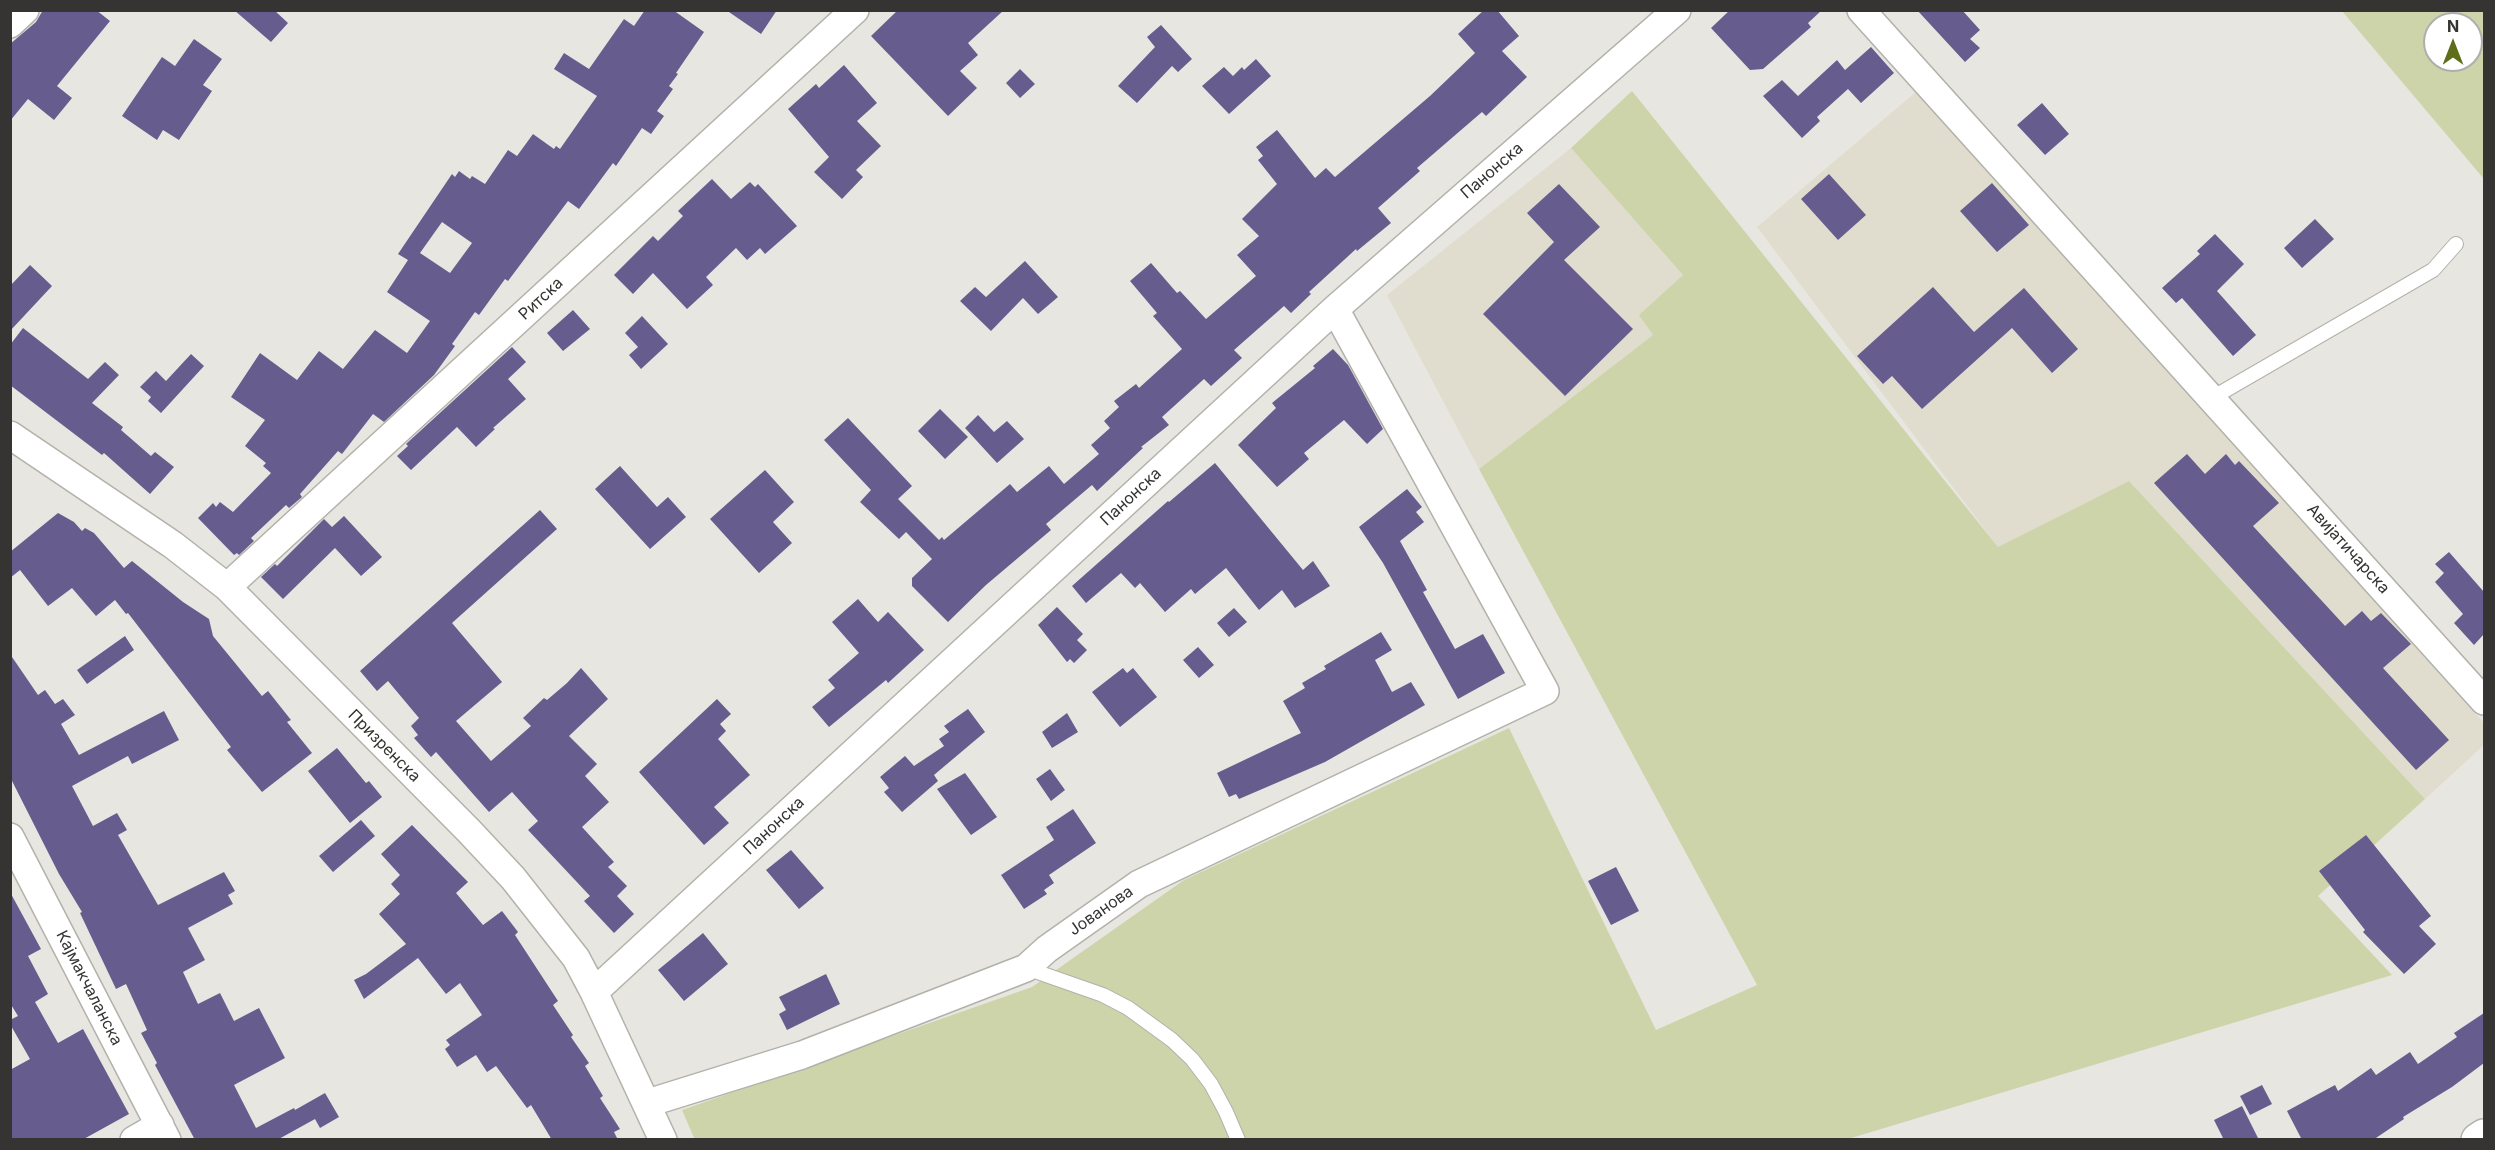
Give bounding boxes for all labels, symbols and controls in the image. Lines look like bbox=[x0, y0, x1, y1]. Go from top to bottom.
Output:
north arrow bbox=[2423, 12, 2483, 72]
text: N bbox=[2447, 16, 2459, 36]
street label: Панонска bbox=[1457, 139, 1527, 203]
street label: Ритска bbox=[515, 274, 567, 324]
street label: Панонска bbox=[1097, 464, 1165, 530]
street label: Авијатичарска bbox=[2303, 500, 2393, 598]
street label: Призренска bbox=[344, 706, 424, 786]
street label: Панонска bbox=[740, 793, 808, 859]
street label: Јованова bbox=[1065, 882, 1137, 940]
street label: Кајмакчаланска bbox=[52, 927, 126, 1049]

